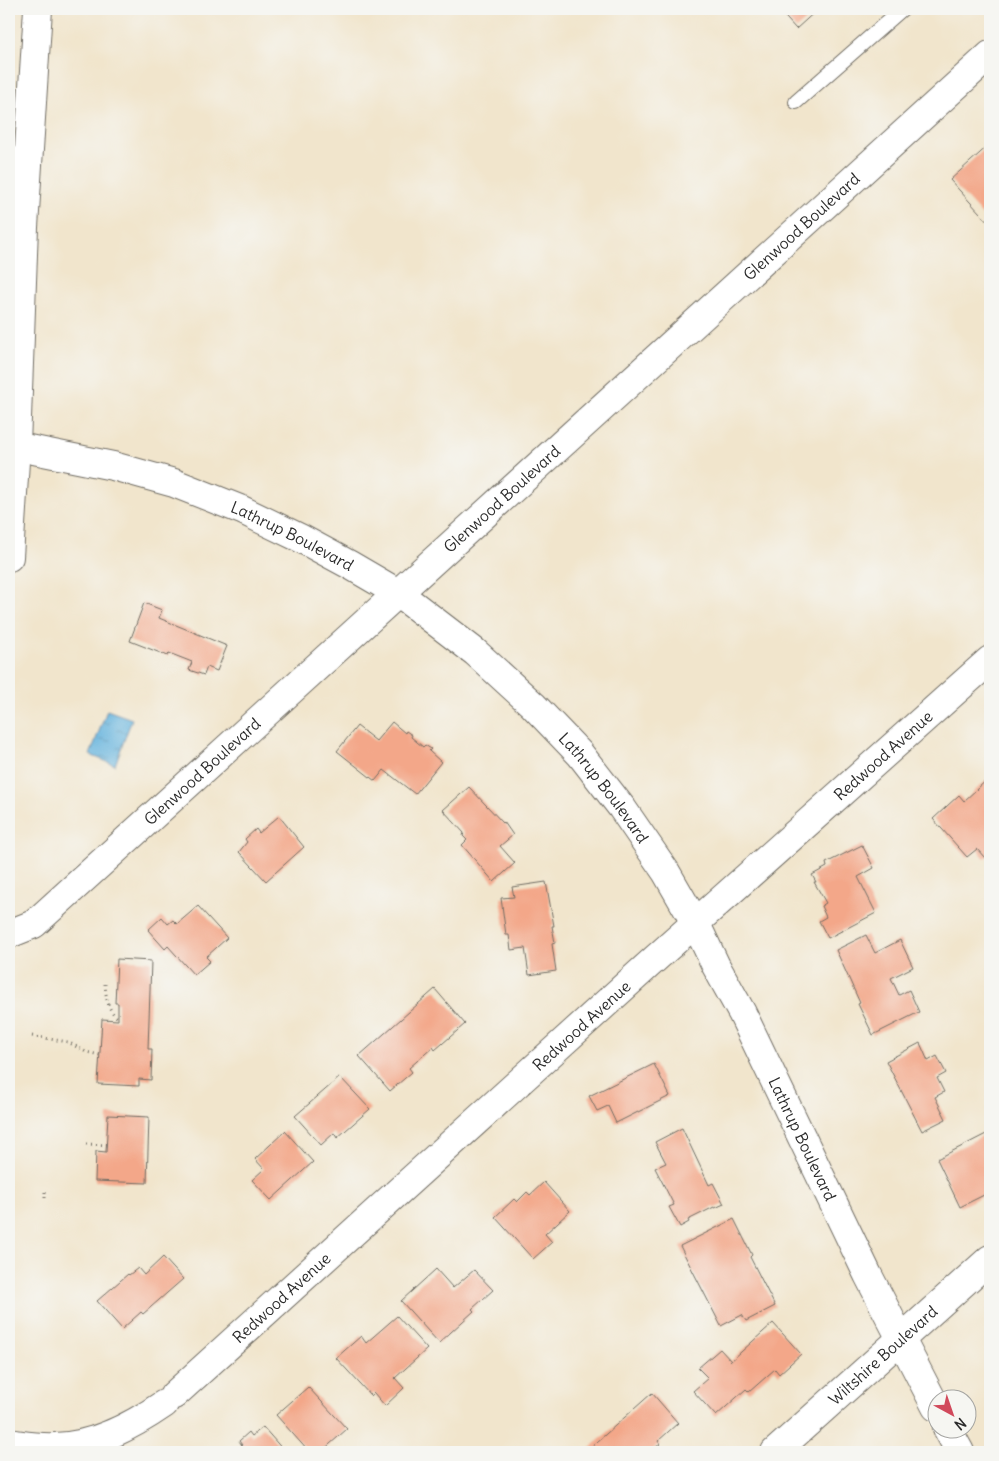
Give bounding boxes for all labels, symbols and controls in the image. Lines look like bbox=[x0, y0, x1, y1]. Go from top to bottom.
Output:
street label: Glenwood Boulevard bbox=[739, 168, 864, 284]
street label: Glenwood Boulevard bbox=[439, 441, 564, 557]
street label: Lathrup Boulevard bbox=[228, 497, 357, 575]
street label: Redwood Avenue bbox=[830, 706, 937, 805]
street label: Glenwood Boulevard bbox=[140, 713, 264, 829]
street label: Lathrup Boulevard bbox=[555, 728, 653, 847]
street label: Redwood Avenue bbox=[528, 976, 635, 1075]
street label: Lathrup Boulevard bbox=[764, 1074, 841, 1204]
street label: Redwood Avenue bbox=[228, 1248, 335, 1347]
street label: Wiltshire Boulevard bbox=[824, 1301, 941, 1409]
north arrow bbox=[926, 1388, 976, 1438]
text: N bbox=[951, 1414, 970, 1434]

